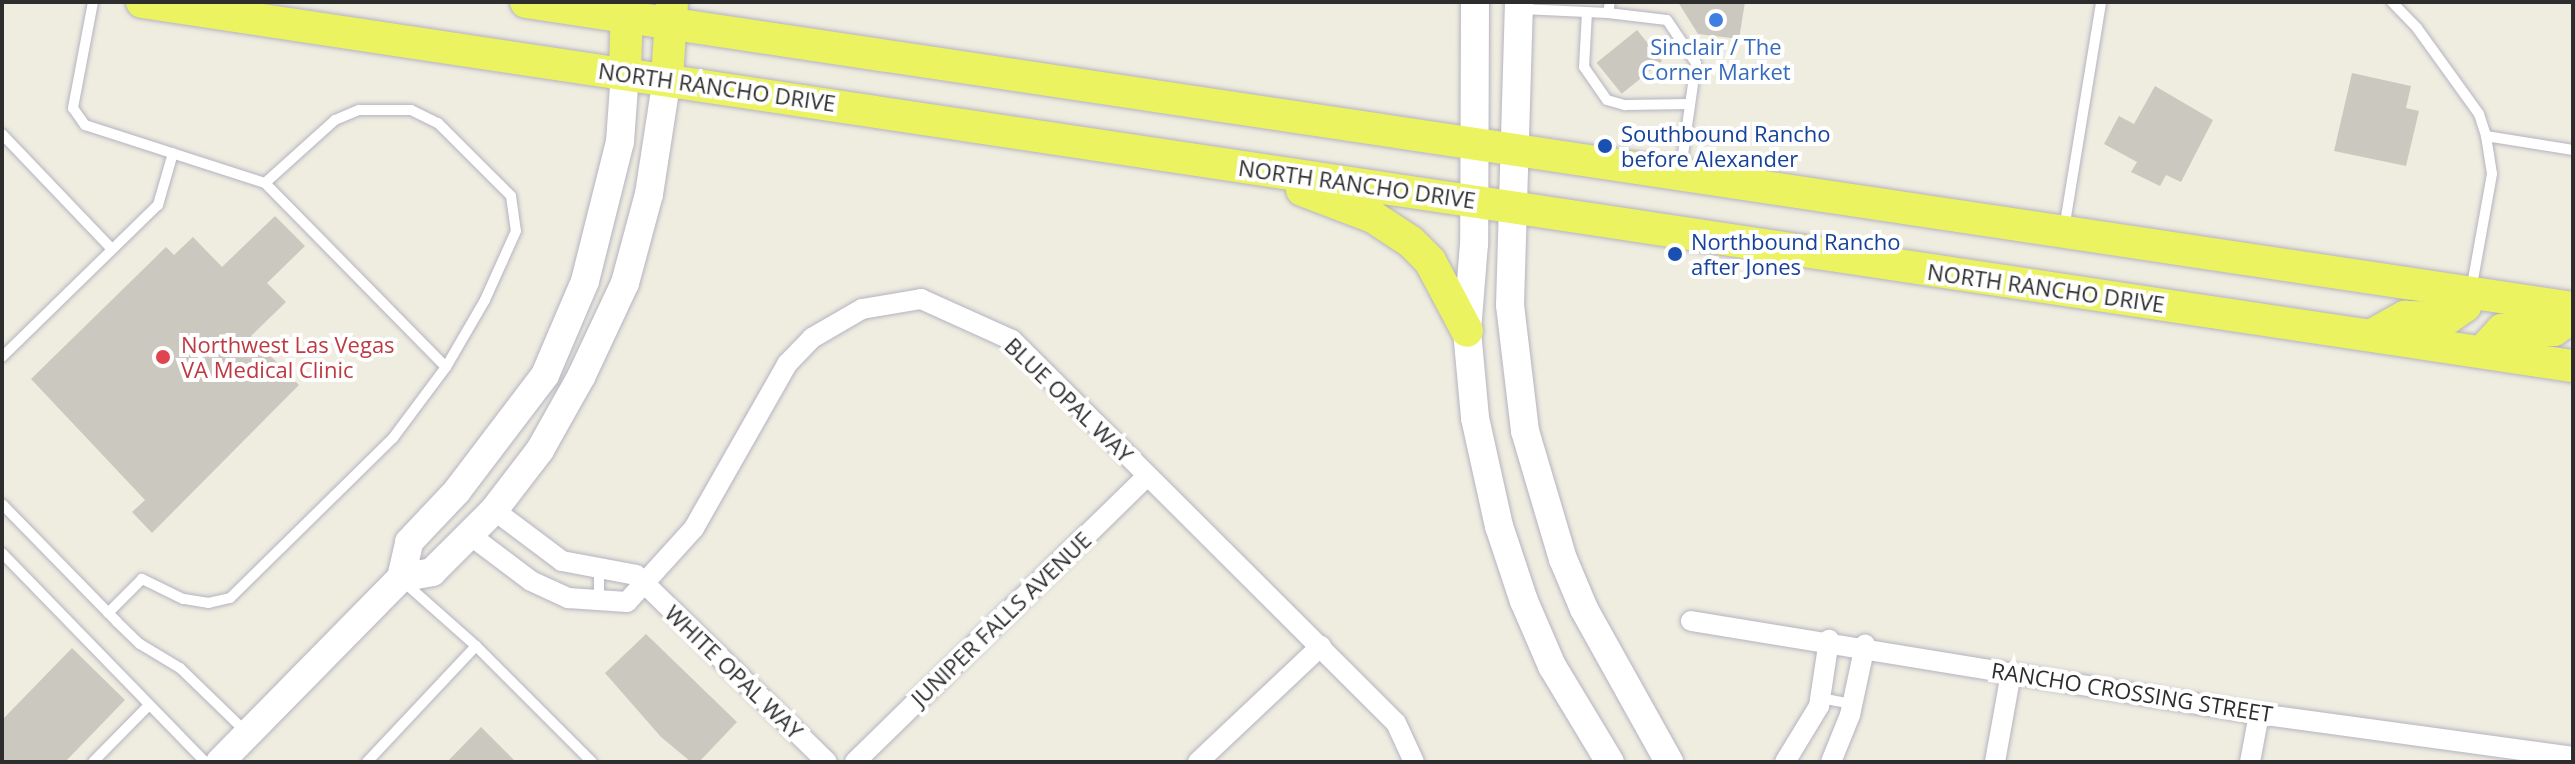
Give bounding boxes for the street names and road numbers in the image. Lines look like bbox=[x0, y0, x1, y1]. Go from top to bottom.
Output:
street label: NORTH RANCHO DRIVE bbox=[597, 57, 837, 117]
street label: NORTH RANCHO DRIVE bbox=[1237, 154, 1477, 214]
street label: NORTH RANCHO DRIVE bbox=[1926, 258, 2166, 318]
street label: BLUE OPAL WAY bbox=[1000, 332, 1138, 468]
street label: JUNIPER FALLS AVENUE bbox=[906, 526, 1096, 712]
street label: WHITE OPAL WAY bbox=[660, 600, 808, 744]
street label: RANCHO CROSSING STREET bbox=[1989, 657, 2275, 727]

